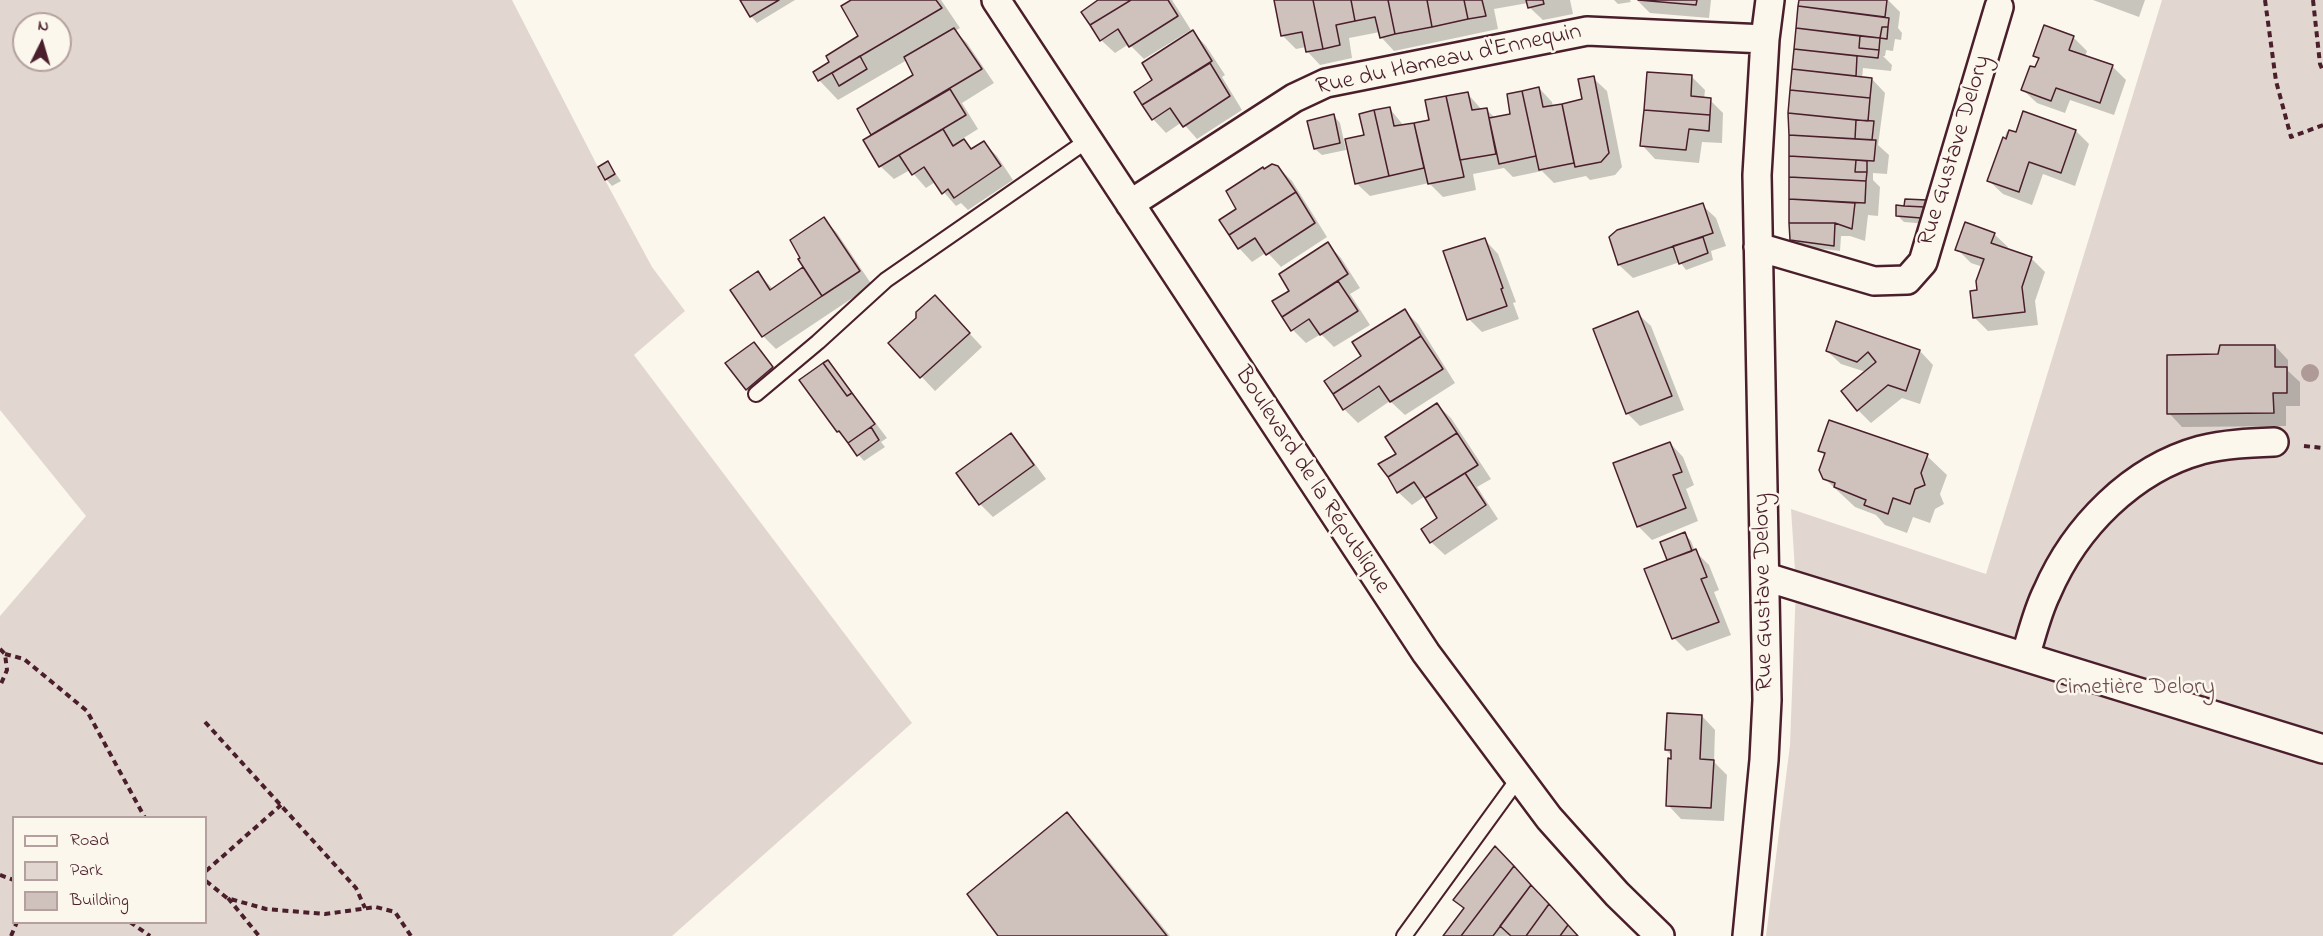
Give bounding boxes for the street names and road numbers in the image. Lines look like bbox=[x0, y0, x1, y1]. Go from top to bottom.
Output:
street label: Rue du Hameau d'Ennequin bbox=[1314, 19, 1584, 103]
street label: Rue Gustave Delory bbox=[1913, 52, 1999, 250]
street label: Boulevard de la République bbox=[1227, 362, 1395, 600]
street label: Rue Gustave Delory bbox=[1749, 493, 1781, 691]

